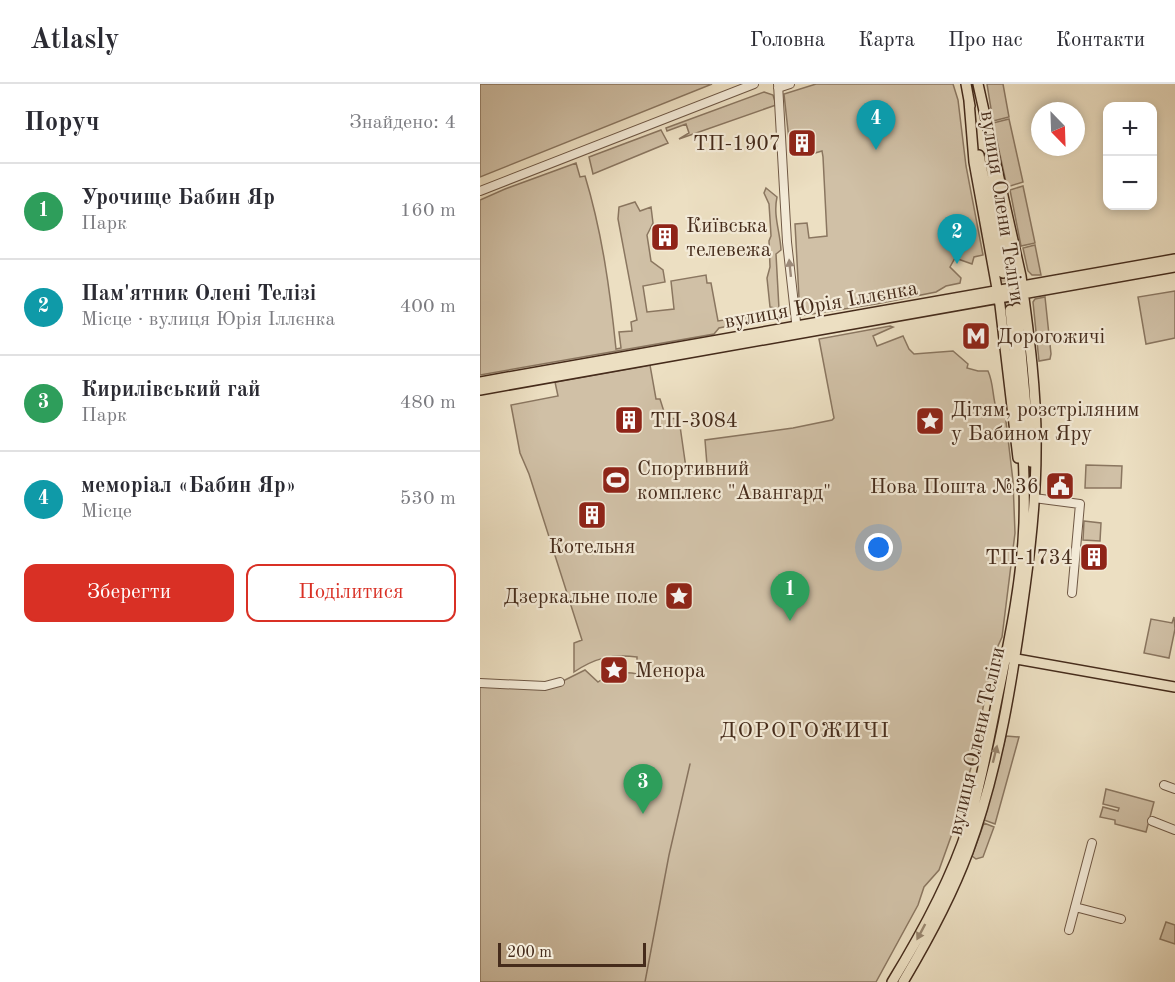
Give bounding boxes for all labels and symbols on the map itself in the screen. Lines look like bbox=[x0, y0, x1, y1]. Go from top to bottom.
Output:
pin: 4 bbox=[856, 100, 896, 150]
north arrow bbox=[1031, 102, 1085, 156]
street label: вулиця Олени Теліги bbox=[976, 109, 1027, 303]
building icon: ТП-1907 bbox=[786, 127, 818, 159]
place label: ТП-1907 bbox=[693, 134, 781, 155]
pin: 2 bbox=[938, 214, 976, 264]
place label: Київська телевежа bbox=[686, 216, 771, 261]
building icon: Київська телевежа bbox=[649, 221, 681, 253]
one-way arrow bbox=[785, 259, 795, 278]
street label: вулиця Юрія Іллєнка bbox=[723, 278, 920, 333]
metro station icon: Дорогожичі bbox=[960, 320, 992, 352]
place label: Дорогожичі bbox=[997, 327, 1105, 348]
place label: Дітям, розстріляним у Бабином Яру bbox=[951, 400, 1139, 445]
building icon: ТП-3084 bbox=[613, 404, 645, 436]
place icon: Дітям, розстріляним у Бабином Яру bbox=[914, 405, 946, 437]
place label: ТП-3084 bbox=[650, 411, 738, 432]
place label: Спортивний комплекс "Авангард" bbox=[637, 459, 831, 504]
sports icon: Спортивний комплекс "Авангард" bbox=[600, 464, 632, 496]
public building icon: Нова Пошта №36 bbox=[1044, 470, 1076, 502]
place label: Нова Пошта №36 bbox=[870, 477, 1039, 498]
building icon: Котельня bbox=[576, 499, 608, 531]
your location bbox=[864, 533, 893, 562]
place label: Котельня bbox=[549, 537, 636, 558]
building icon: ТП-1734 bbox=[1078, 541, 1110, 573]
place label: ТП-1734 bbox=[985, 548, 1073, 569]
pin: 1 bbox=[770, 572, 810, 621]
place icon: Дзеркальне поле bbox=[663, 580, 695, 612]
place label: Дзеркальне поле bbox=[503, 587, 658, 608]
street label: вулиця Олени Теліги bbox=[946, 645, 1009, 838]
place icon: Менора bbox=[598, 654, 630, 686]
place label: Менора bbox=[635, 661, 705, 682]
district label: ДОРОГОЖИЧІ bbox=[720, 720, 890, 742]
one-way arrow bbox=[991, 745, 1001, 763]
pin: 3 bbox=[624, 764, 662, 814]
one-way arrow bbox=[916, 924, 926, 941]
scale bar bbox=[498, 940, 646, 968]

